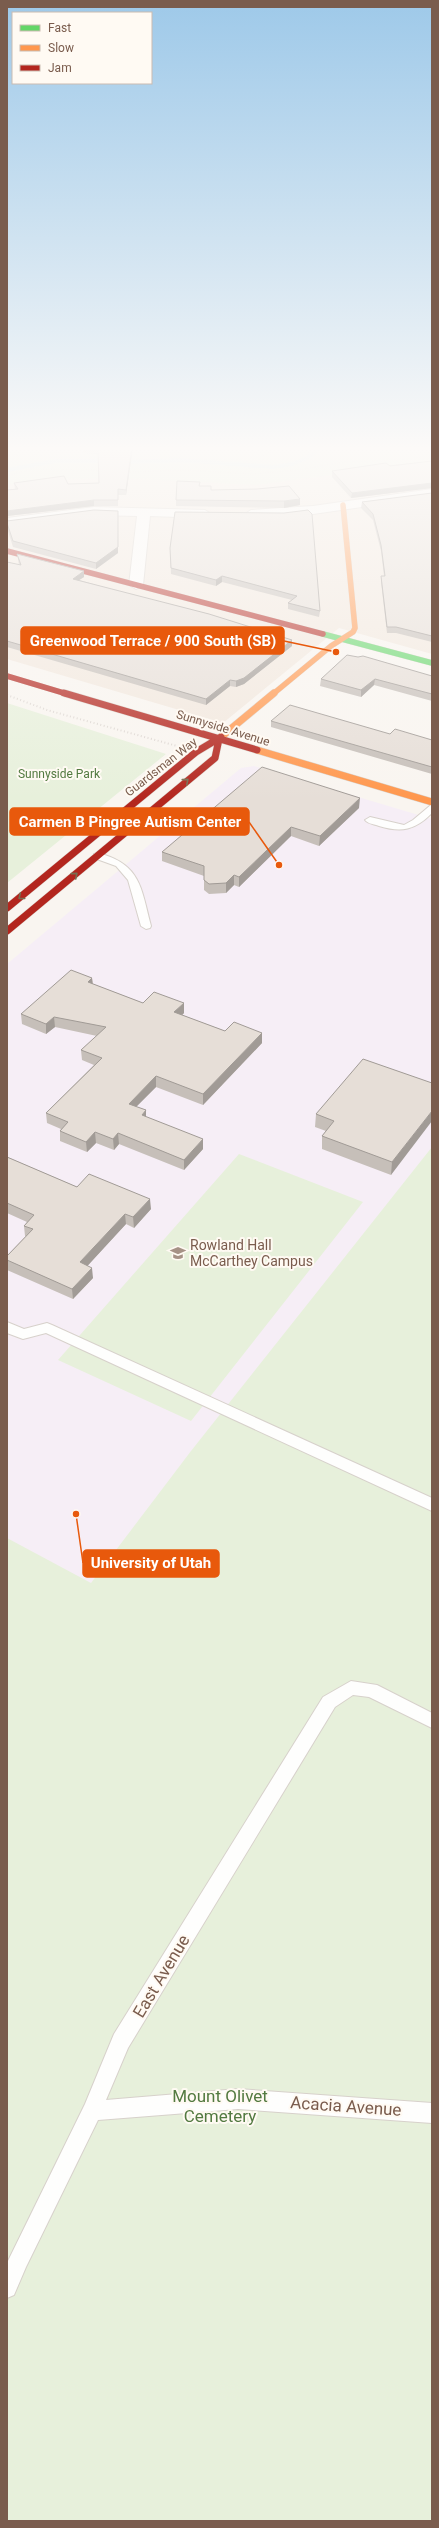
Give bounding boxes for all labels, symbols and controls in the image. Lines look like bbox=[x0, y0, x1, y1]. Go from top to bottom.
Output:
legend bbox=[12, 12, 152, 84]
text: Fast bbox=[48, 21, 71, 35]
text: Slow bbox=[48, 41, 74, 55]
text: Jam bbox=[48, 61, 72, 75]
callout: Greenwood Terrace / 900 South (SB) bbox=[21, 627, 284, 654]
text: Greenwood Terrace / 900 South (SB) bbox=[30, 632, 276, 650]
street label: Sunnyside Avenue bbox=[175, 707, 271, 749]
street label: Guardsman Way bbox=[122, 734, 200, 799]
park label: Sunnyside Park bbox=[18, 767, 101, 781]
one-way arrow bbox=[182, 779, 189, 786]
callout: Carmen B Pingree Autism Center bbox=[10, 808, 249, 835]
text: Carmen B Pingree Autism Center bbox=[19, 813, 242, 831]
one-way arrow bbox=[70, 872, 78, 879]
one-way arrow bbox=[18, 892, 25, 899]
place label: Rowland Hall McCarthey Campus bbox=[190, 1237, 313, 1269]
school or university icon: Rowland Hall McCarthey Campus bbox=[169, 1244, 187, 1262]
callout: University of Utah bbox=[83, 1550, 219, 1577]
text: University of Utah bbox=[91, 1554, 211, 1572]
street label: East Avenue bbox=[128, 1931, 194, 2021]
park label: Mount Olivet Cemetery bbox=[172, 2086, 268, 2126]
street label: Acacia Avenue bbox=[290, 2092, 402, 2120]

